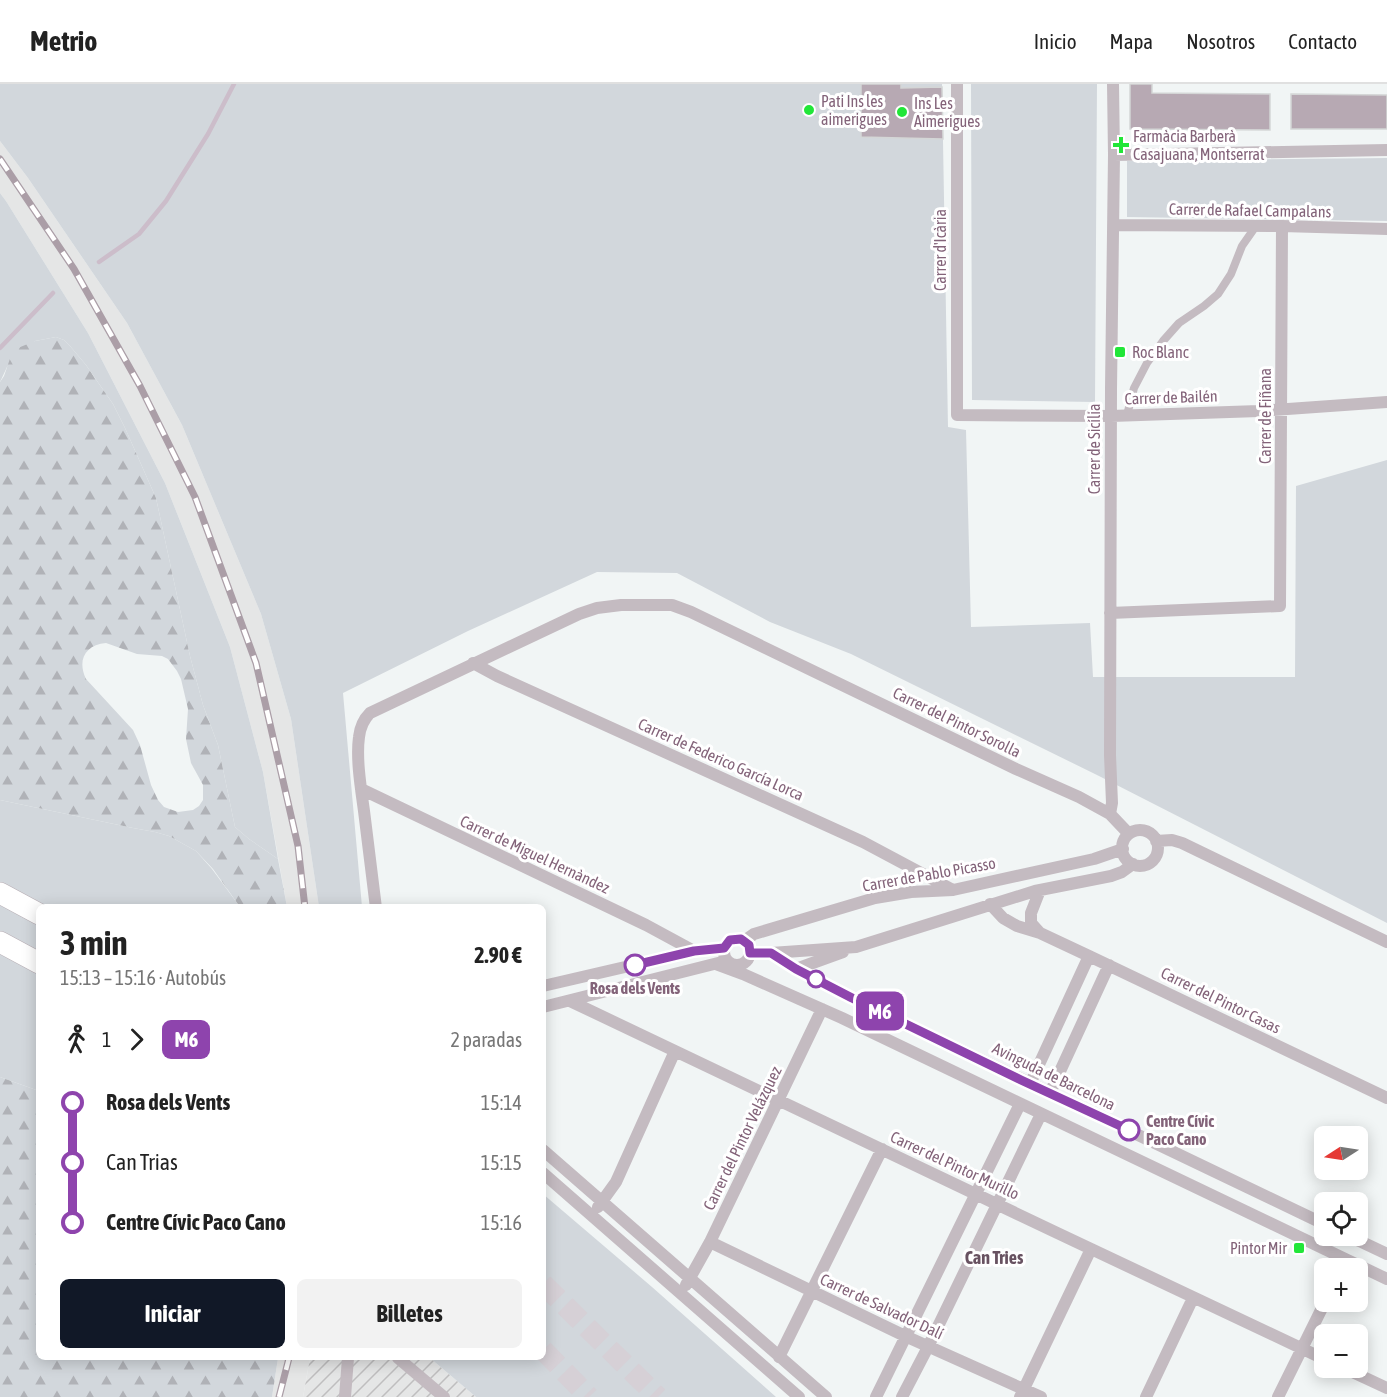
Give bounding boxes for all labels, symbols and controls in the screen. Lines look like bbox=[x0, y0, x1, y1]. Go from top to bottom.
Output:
text: Metrio bbox=[30, 25, 97, 57]
text: Inicio bbox=[1034, 29, 1077, 53]
text: Mapa bbox=[1110, 29, 1153, 53]
text: Nosotros bbox=[1186, 29, 1255, 53]
text: Contacto bbox=[1288, 29, 1357, 53]
place label: Pati Ins les aimerigues bbox=[821, 92, 887, 129]
place label: Ins Les Aimerigues bbox=[914, 94, 981, 131]
marker: Pati Ins les aimerigues bbox=[802, 103, 816, 117]
marker: Ins Les Aimerigues bbox=[895, 105, 909, 119]
place label: Farmàcia Barberà Casajuana, Montserrat bbox=[1133, 127, 1265, 164]
marker: Farmàcia Barberà Casajuana, Montserrat bbox=[1114, 138, 1128, 152]
street label: Carrer de Rafael Campalans bbox=[1169, 200, 1332, 221]
street label: Carrer d'Icària bbox=[931, 209, 949, 291]
place label: Roc Blanc bbox=[1132, 343, 1189, 361]
marker: Roc Blanc bbox=[1113, 345, 1127, 359]
street label: Carrer de Fiñana bbox=[1256, 368, 1274, 464]
street label: Carrer de Bailén bbox=[1124, 386, 1218, 408]
street label: Carrer de Sicília bbox=[1085, 404, 1103, 494]
street label: Carrer del Pintor Sorolla bbox=[890, 683, 1024, 761]
street label: Carrer de Federico García Lorca bbox=[636, 714, 806, 804]
street label: Carrer de Miguel Hernàndez bbox=[457, 811, 613, 898]
street label: Carrer de Pablo Picasso bbox=[861, 853, 997, 895]
text: 3 min bbox=[60, 924, 127, 962]
text: 2.90 € bbox=[474, 942, 522, 968]
marker: Rosa dels Vents bbox=[624, 954, 646, 976]
street label: Carrer del Pintor Casas bbox=[1158, 963, 1284, 1037]
text: 15:13 – 15:16 · Autobús bbox=[60, 966, 226, 989]
unlabelled marker bbox=[807, 970, 825, 988]
place label: Rosa dels Vents bbox=[590, 979, 681, 997]
line badge: M6 bbox=[853, 992, 907, 1030]
text: M6 bbox=[868, 999, 892, 1023]
icon: walk bbox=[60, 1023, 93, 1056]
icon: forward bbox=[120, 1023, 153, 1056]
text: M6 bbox=[174, 1027, 198, 1051]
text: 1 bbox=[102, 1028, 111, 1051]
text: 2 paradas bbox=[450, 1028, 522, 1051]
street label: Avinguda de Barcelona bbox=[989, 1038, 1118, 1114]
street label: Carrer del Pintor Velázquez bbox=[699, 1063, 786, 1213]
text: Rosa dels Vents bbox=[106, 1089, 230, 1115]
text: 15:14 bbox=[481, 1091, 522, 1114]
place label: Centre Cívic Paco Cano bbox=[1146, 1112, 1214, 1148]
marker: Centre Cívic Paco Cano bbox=[1118, 1119, 1140, 1141]
north arrow bbox=[1314, 1126, 1368, 1180]
map controls bbox=[1314, 1126, 1368, 1378]
street label: Carrer del Pintor Murillo bbox=[888, 1127, 1022, 1203]
text: Can Trias bbox=[106, 1149, 178, 1175]
text: 15:15 bbox=[481, 1151, 522, 1174]
button: locate bbox=[1314, 1192, 1368, 1246]
text: Centre Cívic Paco Cano bbox=[106, 1209, 286, 1235]
text: 15:16 bbox=[481, 1211, 522, 1234]
place label: Pintor Mir bbox=[1230, 1239, 1287, 1257]
marker: Pintor Mir bbox=[1292, 1241, 1306, 1255]
district label: Can Tries bbox=[965, 1247, 1024, 1268]
button: + bbox=[1314, 1258, 1368, 1312]
street label: Carrer de Salvador Dalí bbox=[818, 1270, 947, 1343]
button: Iniciar bbox=[60, 1279, 285, 1348]
button: Billetes bbox=[297, 1279, 522, 1348]
button: − bbox=[1314, 1324, 1368, 1378]

